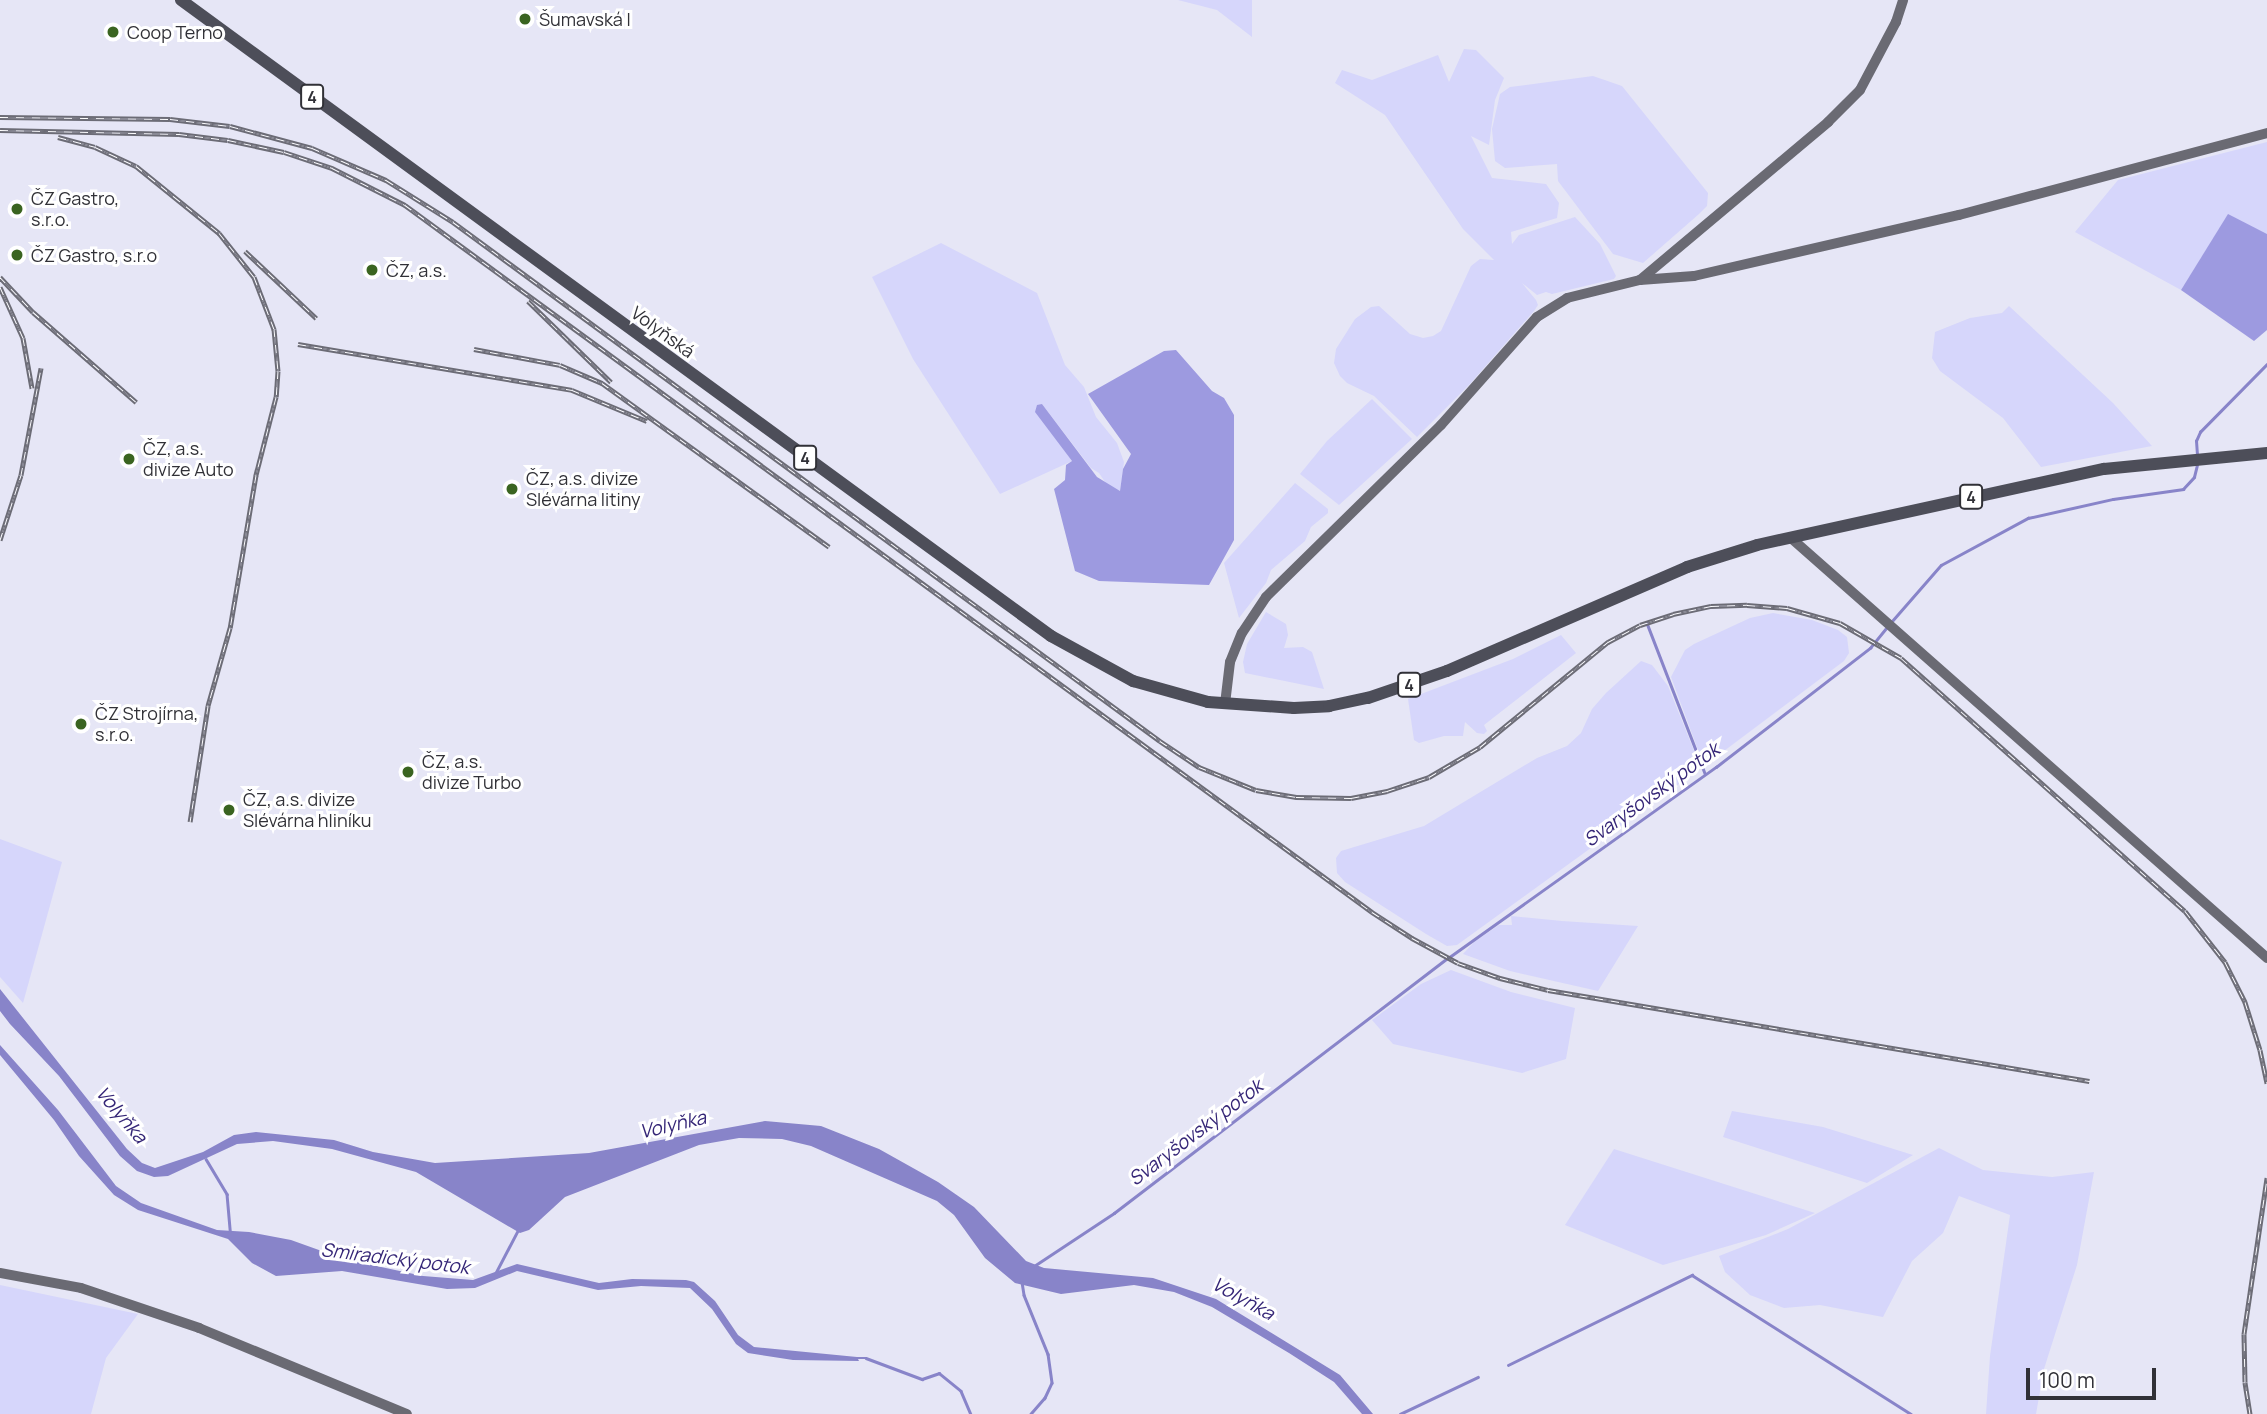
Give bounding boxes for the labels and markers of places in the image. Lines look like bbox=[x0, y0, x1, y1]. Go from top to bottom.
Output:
place label: Šumavská I bbox=[539, 8, 631, 30]
marker: Šumavská I bbox=[517, 11, 533, 27]
place label: Coop Terno bbox=[127, 21, 223, 43]
marker: Coop Terno bbox=[105, 24, 121, 40]
place label: ČZ Gastro, s.r.o. bbox=[31, 188, 119, 230]
marker: ČZ Gastro, s.r.o. bbox=[9, 201, 25, 217]
place label: ČZ Gastro, s.r.o bbox=[31, 244, 157, 266]
marker: ČZ Gastro, s.r.o bbox=[9, 247, 25, 263]
place label: ČZ, a.s. bbox=[386, 259, 447, 281]
marker: ČZ, a.s. bbox=[364, 262, 380, 278]
place label: ČZ, a.s. divize Auto bbox=[143, 438, 234, 480]
marker: ČZ, a.s. divize Auto bbox=[121, 451, 137, 467]
place label: ČZ, a.s. divize Slévárna litiny bbox=[526, 468, 640, 510]
marker: ČZ, a.s. divize Slévárna litiny bbox=[504, 481, 520, 497]
place label: ČZ Strojírna, s.r.o. bbox=[95, 703, 198, 746]
marker: ČZ Strojírna, s.r.o. bbox=[73, 716, 89, 732]
place label: ČZ, a.s. divize Turbo bbox=[422, 751, 521, 794]
marker: ČZ, a.s. divize Turbo bbox=[400, 764, 416, 780]
place label: ČZ, a.s. divize Slévárna hliníku bbox=[243, 789, 371, 832]
marker: ČZ, a.s. divize Slévárna hliníku bbox=[221, 802, 237, 818]

